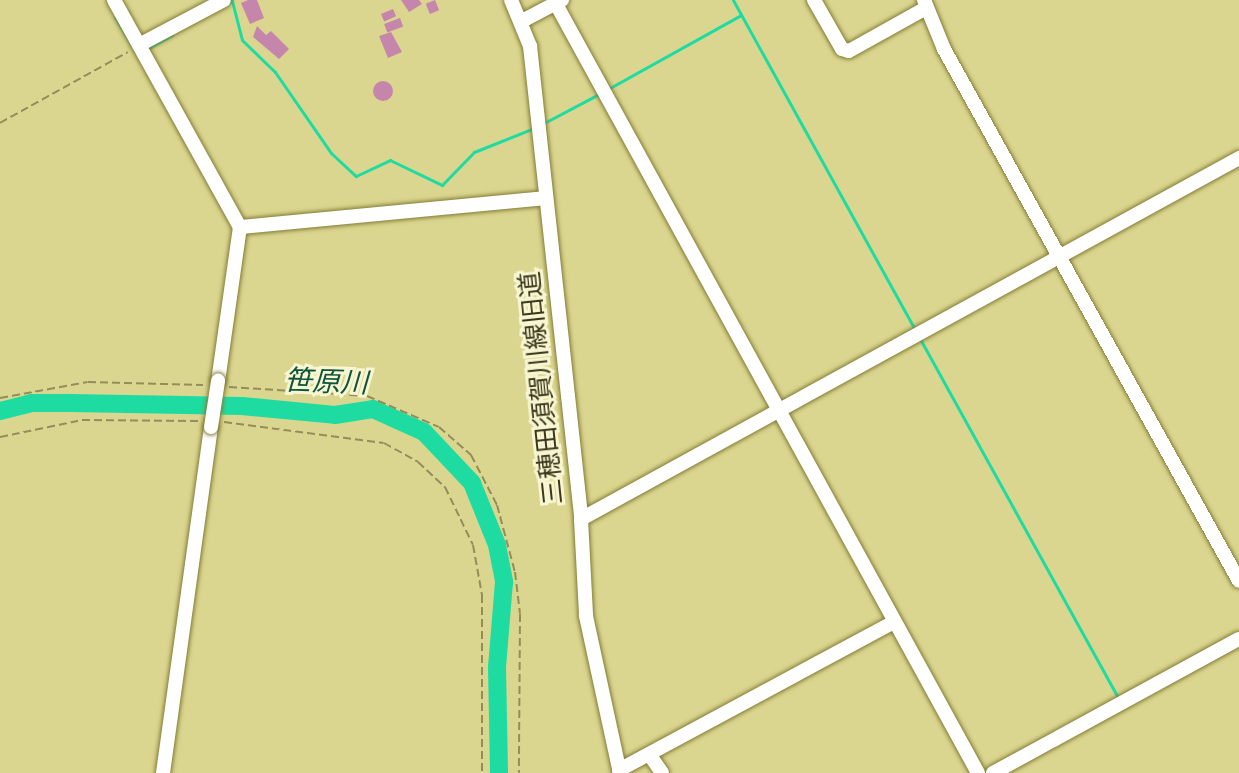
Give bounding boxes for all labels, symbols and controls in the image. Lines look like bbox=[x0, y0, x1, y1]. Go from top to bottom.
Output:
street label: 三穂田須賀川線旧道 bbox=[514, 270, 570, 506]
water label: 笹原川 bbox=[283, 364, 369, 400]

